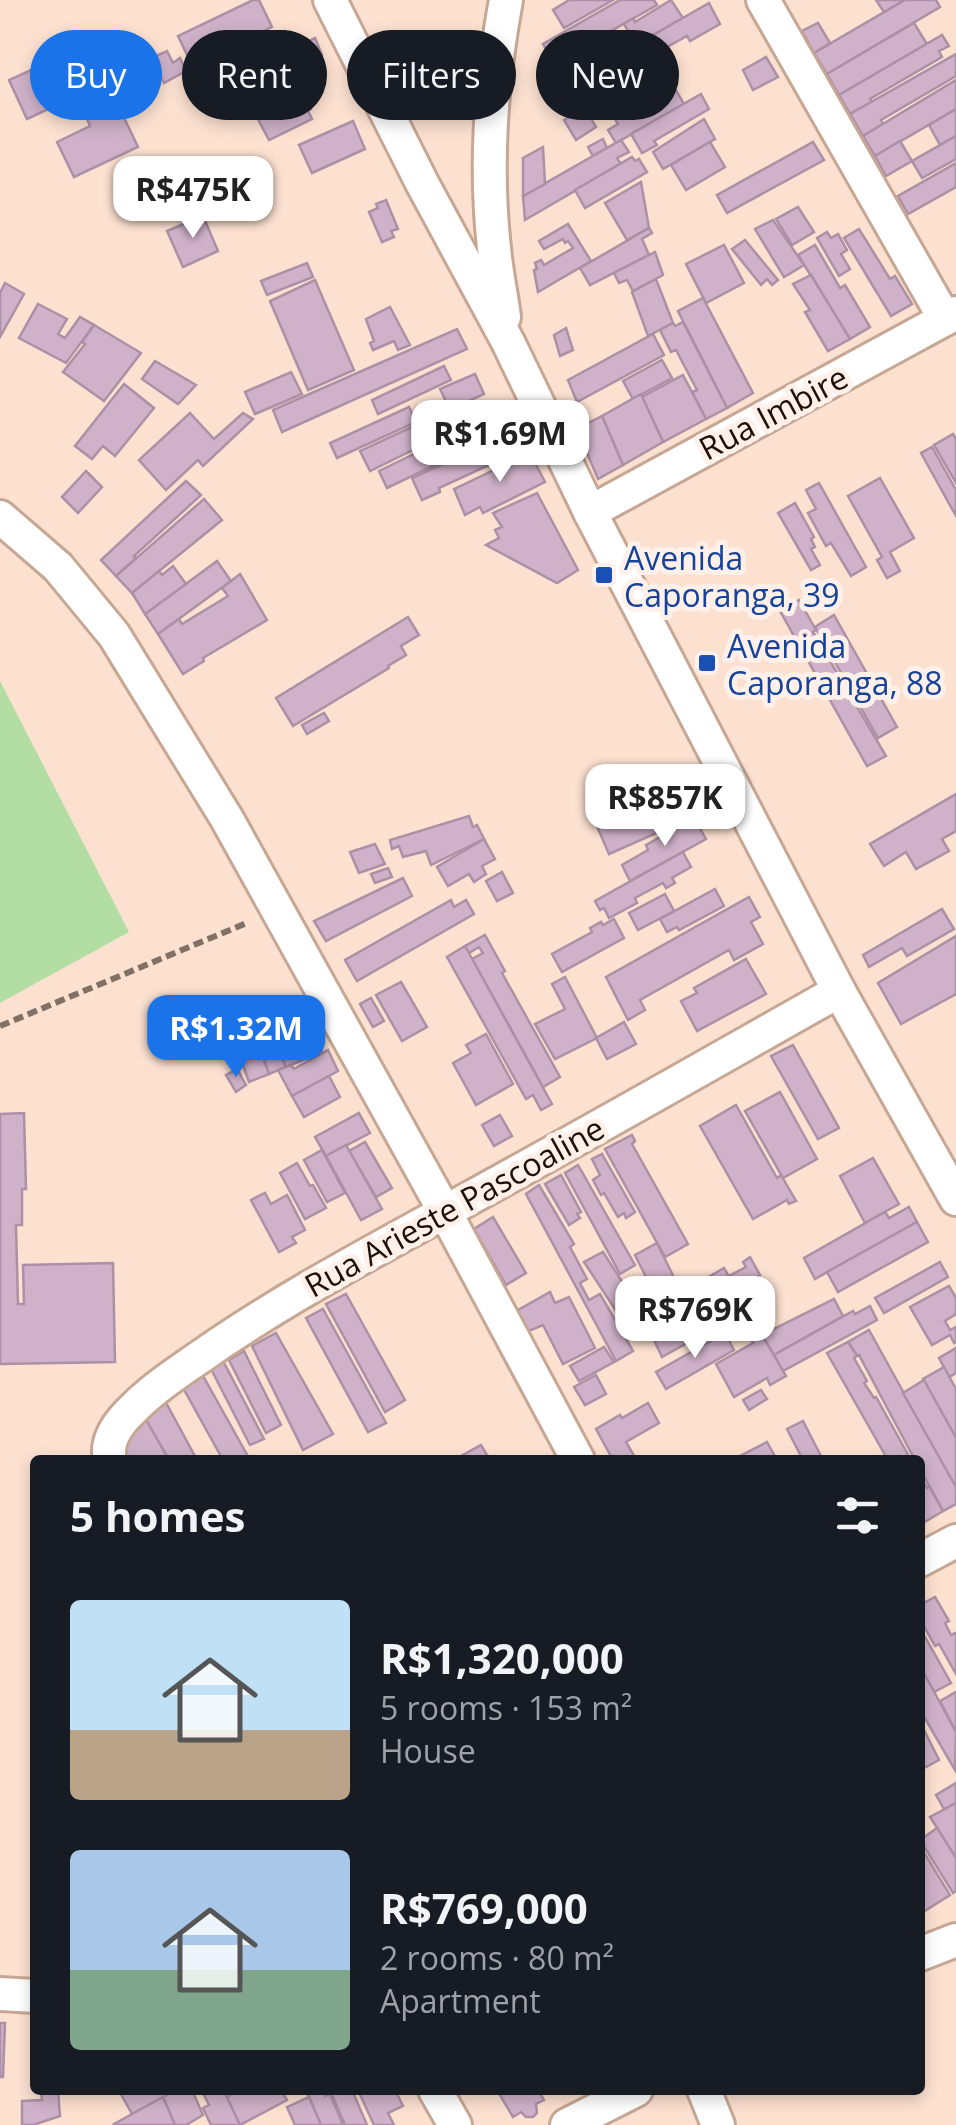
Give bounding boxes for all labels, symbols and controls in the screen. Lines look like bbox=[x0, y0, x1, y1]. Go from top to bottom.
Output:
chip: Buy bbox=[30, 30, 162, 120]
chip: Rent bbox=[182, 30, 327, 120]
chip: Filters bbox=[347, 30, 516, 120]
chip: New bbox=[536, 30, 679, 120]
pin: R$475K bbox=[112, 156, 274, 241]
text: R$475K bbox=[135, 167, 251, 210]
street label: Rua Imbire bbox=[691, 355, 855, 469]
pin: R$1.69M bbox=[408, 400, 592, 485]
text: R$1.69M bbox=[433, 411, 567, 454]
place label: Avenida Caporanga, 39 bbox=[624, 536, 840, 616]
marker: Avenida Caporanga, 39 bbox=[593, 564, 615, 586]
place label: Avenida Caporanga, 88 bbox=[727, 624, 943, 704]
marker: Avenida Caporanga, 88 bbox=[696, 652, 718, 674]
pin: R$857K bbox=[584, 764, 746, 849]
text: R$857K bbox=[607, 775, 723, 818]
pin: R$1.32M bbox=[144, 995, 328, 1080]
text: R$1.32M bbox=[169, 1006, 303, 1049]
street label: Rua Arieste Pascoaline bbox=[297, 1106, 611, 1306]
pin: R$769K bbox=[614, 1276, 776, 1361]
text: R$769K bbox=[637, 1287, 753, 1330]
text: 5 homes bbox=[70, 1487, 245, 1544]
icon: filters bbox=[830, 1488, 885, 1543]
text: R$1,320,000 bbox=[380, 1629, 624, 1686]
icon: home bbox=[150, 1640, 270, 1760]
text: 5 rooms · 153 m² bbox=[380, 1686, 632, 1729]
text: House bbox=[380, 1729, 476, 1772]
text: R$769,000 bbox=[380, 1879, 588, 1936]
icon: home bbox=[150, 1890, 270, 2010]
text: 2 rooms · 80 m² bbox=[380, 1936, 614, 1979]
text: Apartment bbox=[380, 1979, 541, 2022]

